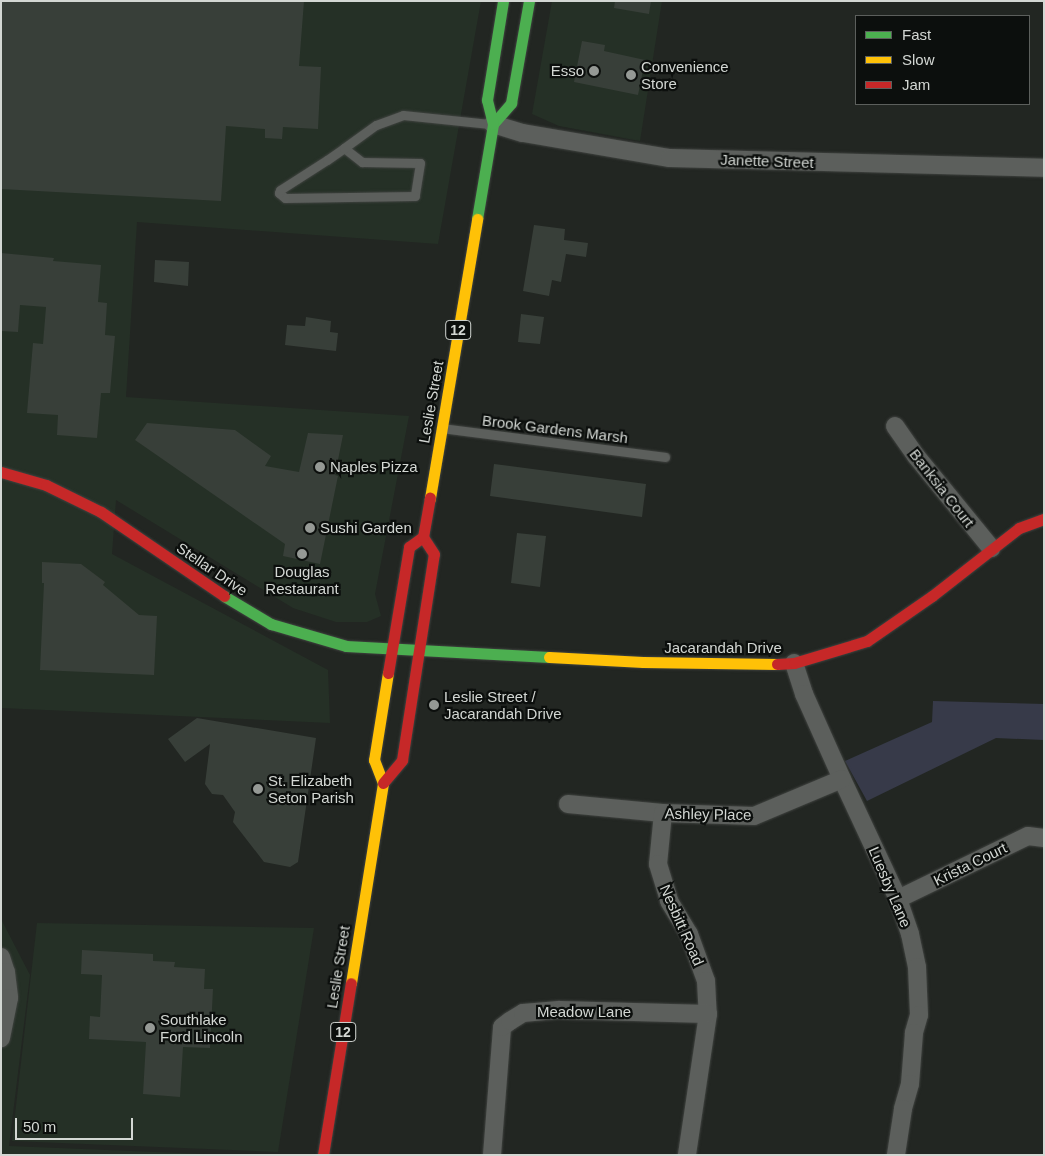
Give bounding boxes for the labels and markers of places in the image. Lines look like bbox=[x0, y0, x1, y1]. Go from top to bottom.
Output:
place label: Convenience Store bbox=[641, 57, 729, 92]
place label: Esso bbox=[551, 62, 584, 80]
marker: Esso bbox=[588, 65, 600, 77]
marker: Convenience Store bbox=[625, 69, 637, 81]
place label: Naples Pizza bbox=[330, 458, 418, 476]
marker: Naples Pizza bbox=[314, 461, 326, 473]
place label: Sushi Garden bbox=[320, 519, 412, 537]
marker: Sushi Garden bbox=[304, 522, 316, 534]
marker: Douglas Restaurant bbox=[296, 548, 308, 560]
place label: Douglas Restaurant bbox=[265, 562, 339, 597]
place label: Leslie Street / Jacarandah Drive bbox=[444, 687, 562, 722]
marker: Leslie Street / Jacarandah Drive bbox=[428, 699, 440, 711]
place label: St. Elizabeth Seton Parish bbox=[268, 771, 354, 806]
marker: St. Elizabeth Seton Parish bbox=[252, 783, 264, 795]
place label: Southlake Ford Lincoln bbox=[160, 1010, 243, 1045]
marker: Southlake Ford Lincoln bbox=[144, 1022, 156, 1034]

